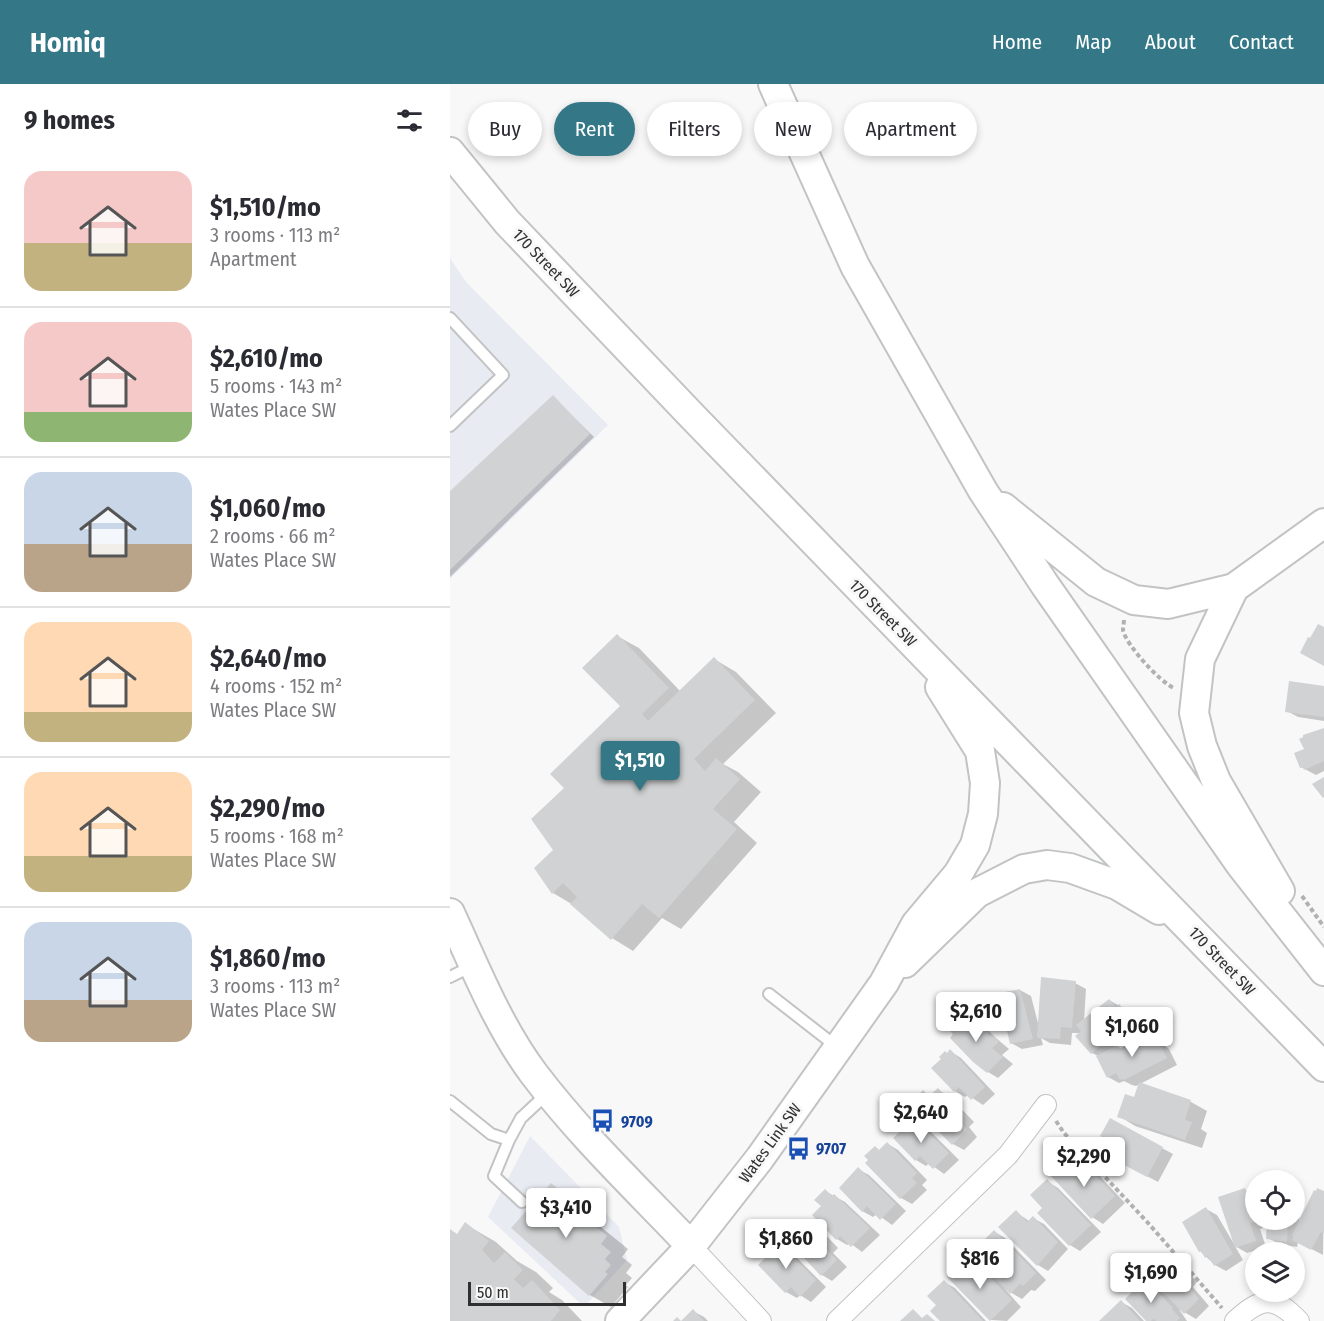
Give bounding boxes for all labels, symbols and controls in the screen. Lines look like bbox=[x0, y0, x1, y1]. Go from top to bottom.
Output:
text: Homiq bbox=[30, 26, 106, 59]
text: Home bbox=[992, 29, 1042, 55]
text: Map bbox=[1075, 29, 1112, 55]
text: About bbox=[1145, 29, 1196, 55]
text: Contact bbox=[1229, 29, 1294, 55]
chip: Buy bbox=[468, 102, 542, 156]
chip: Rent bbox=[554, 102, 635, 156]
chip: Filters bbox=[647, 102, 742, 156]
chip: New bbox=[754, 102, 832, 156]
chip: Apartment bbox=[844, 102, 977, 156]
icon: filters bbox=[393, 104, 426, 137]
text: 9 homes bbox=[24, 105, 115, 136]
text: $1,510/mo bbox=[210, 192, 321, 223]
icon: home bbox=[72, 195, 144, 267]
text: 3 rooms · 113 m² bbox=[210, 223, 340, 247]
street label: 170 Street SW bbox=[509, 225, 583, 301]
text: Apartment bbox=[210, 247, 297, 271]
text: $2,610/mo bbox=[210, 343, 323, 374]
icon: home bbox=[72, 346, 144, 418]
text: 5 rooms · 143 m² bbox=[210, 374, 342, 398]
text: Wates Place SW bbox=[210, 398, 336, 422]
text: $1,060/mo bbox=[210, 493, 326, 524]
icon: home bbox=[72, 496, 144, 568]
text: 2 rooms · 66 m² bbox=[210, 524, 336, 548]
text: Wates Place SW bbox=[210, 548, 336, 572]
street label: 170 Street SW bbox=[845, 575, 921, 651]
text: $2,640/mo bbox=[210, 643, 327, 674]
icon: home bbox=[72, 646, 144, 718]
text: 4 rooms · 152 m² bbox=[210, 674, 342, 698]
text: Wates Place SW bbox=[210, 698, 336, 722]
pin: $1,510 bbox=[591, 741, 689, 792]
text: $1,510 bbox=[615, 748, 665, 772]
text: $2,290/mo bbox=[210, 793, 325, 824]
icon: home bbox=[72, 796, 144, 868]
text: 5 rooms · 168 m² bbox=[210, 824, 344, 848]
text: Wates Place SW bbox=[210, 848, 336, 872]
street label: 170 Street SW bbox=[1185, 923, 1259, 999]
text: $1,860/mo bbox=[210, 943, 326, 974]
icon: home bbox=[72, 946, 144, 1018]
text: 3 rooms · 113 m² bbox=[210, 974, 340, 998]
pin: $2,610 bbox=[927, 992, 1025, 1043]
text: Wates Place SW bbox=[210, 998, 336, 1022]
text: $2,610 bbox=[950, 999, 1002, 1023]
pin: $1,060 bbox=[1083, 1007, 1181, 1058]
text: $1,060 bbox=[1105, 1014, 1159, 1038]
pin: $2,640 bbox=[872, 1093, 970, 1144]
street label: Wates Link SW bbox=[735, 1100, 805, 1186]
text: $2,640 bbox=[894, 1100, 949, 1124]
bus stop icon: 9709 bbox=[590, 1108, 616, 1134]
place label: 9709 bbox=[621, 1112, 653, 1131]
bus stop icon: 9707 bbox=[785, 1135, 811, 1161]
pin: $2,290 bbox=[1035, 1137, 1133, 1188]
place label: 9707 bbox=[816, 1139, 846, 1158]
text: $2,290 bbox=[1057, 1144, 1111, 1168]
map controls bbox=[1245, 1170, 1305, 1302]
button: locate bbox=[1245, 1170, 1305, 1230]
pin: $3,410 bbox=[517, 1188, 615, 1239]
text: $3,410 bbox=[540, 1195, 592, 1219]
pin: $1,860 bbox=[737, 1219, 835, 1270]
text: $1,860 bbox=[759, 1226, 813, 1250]
pin: $816 bbox=[944, 1239, 1016, 1290]
button: layers bbox=[1245, 1242, 1305, 1302]
text: $816 bbox=[961, 1246, 999, 1270]
pin: $1,690 bbox=[1102, 1253, 1200, 1304]
text: $1,690 bbox=[1124, 1260, 1178, 1284]
scale bar bbox=[468, 1279, 626, 1306]
text: 50 m bbox=[477, 1283, 509, 1302]

